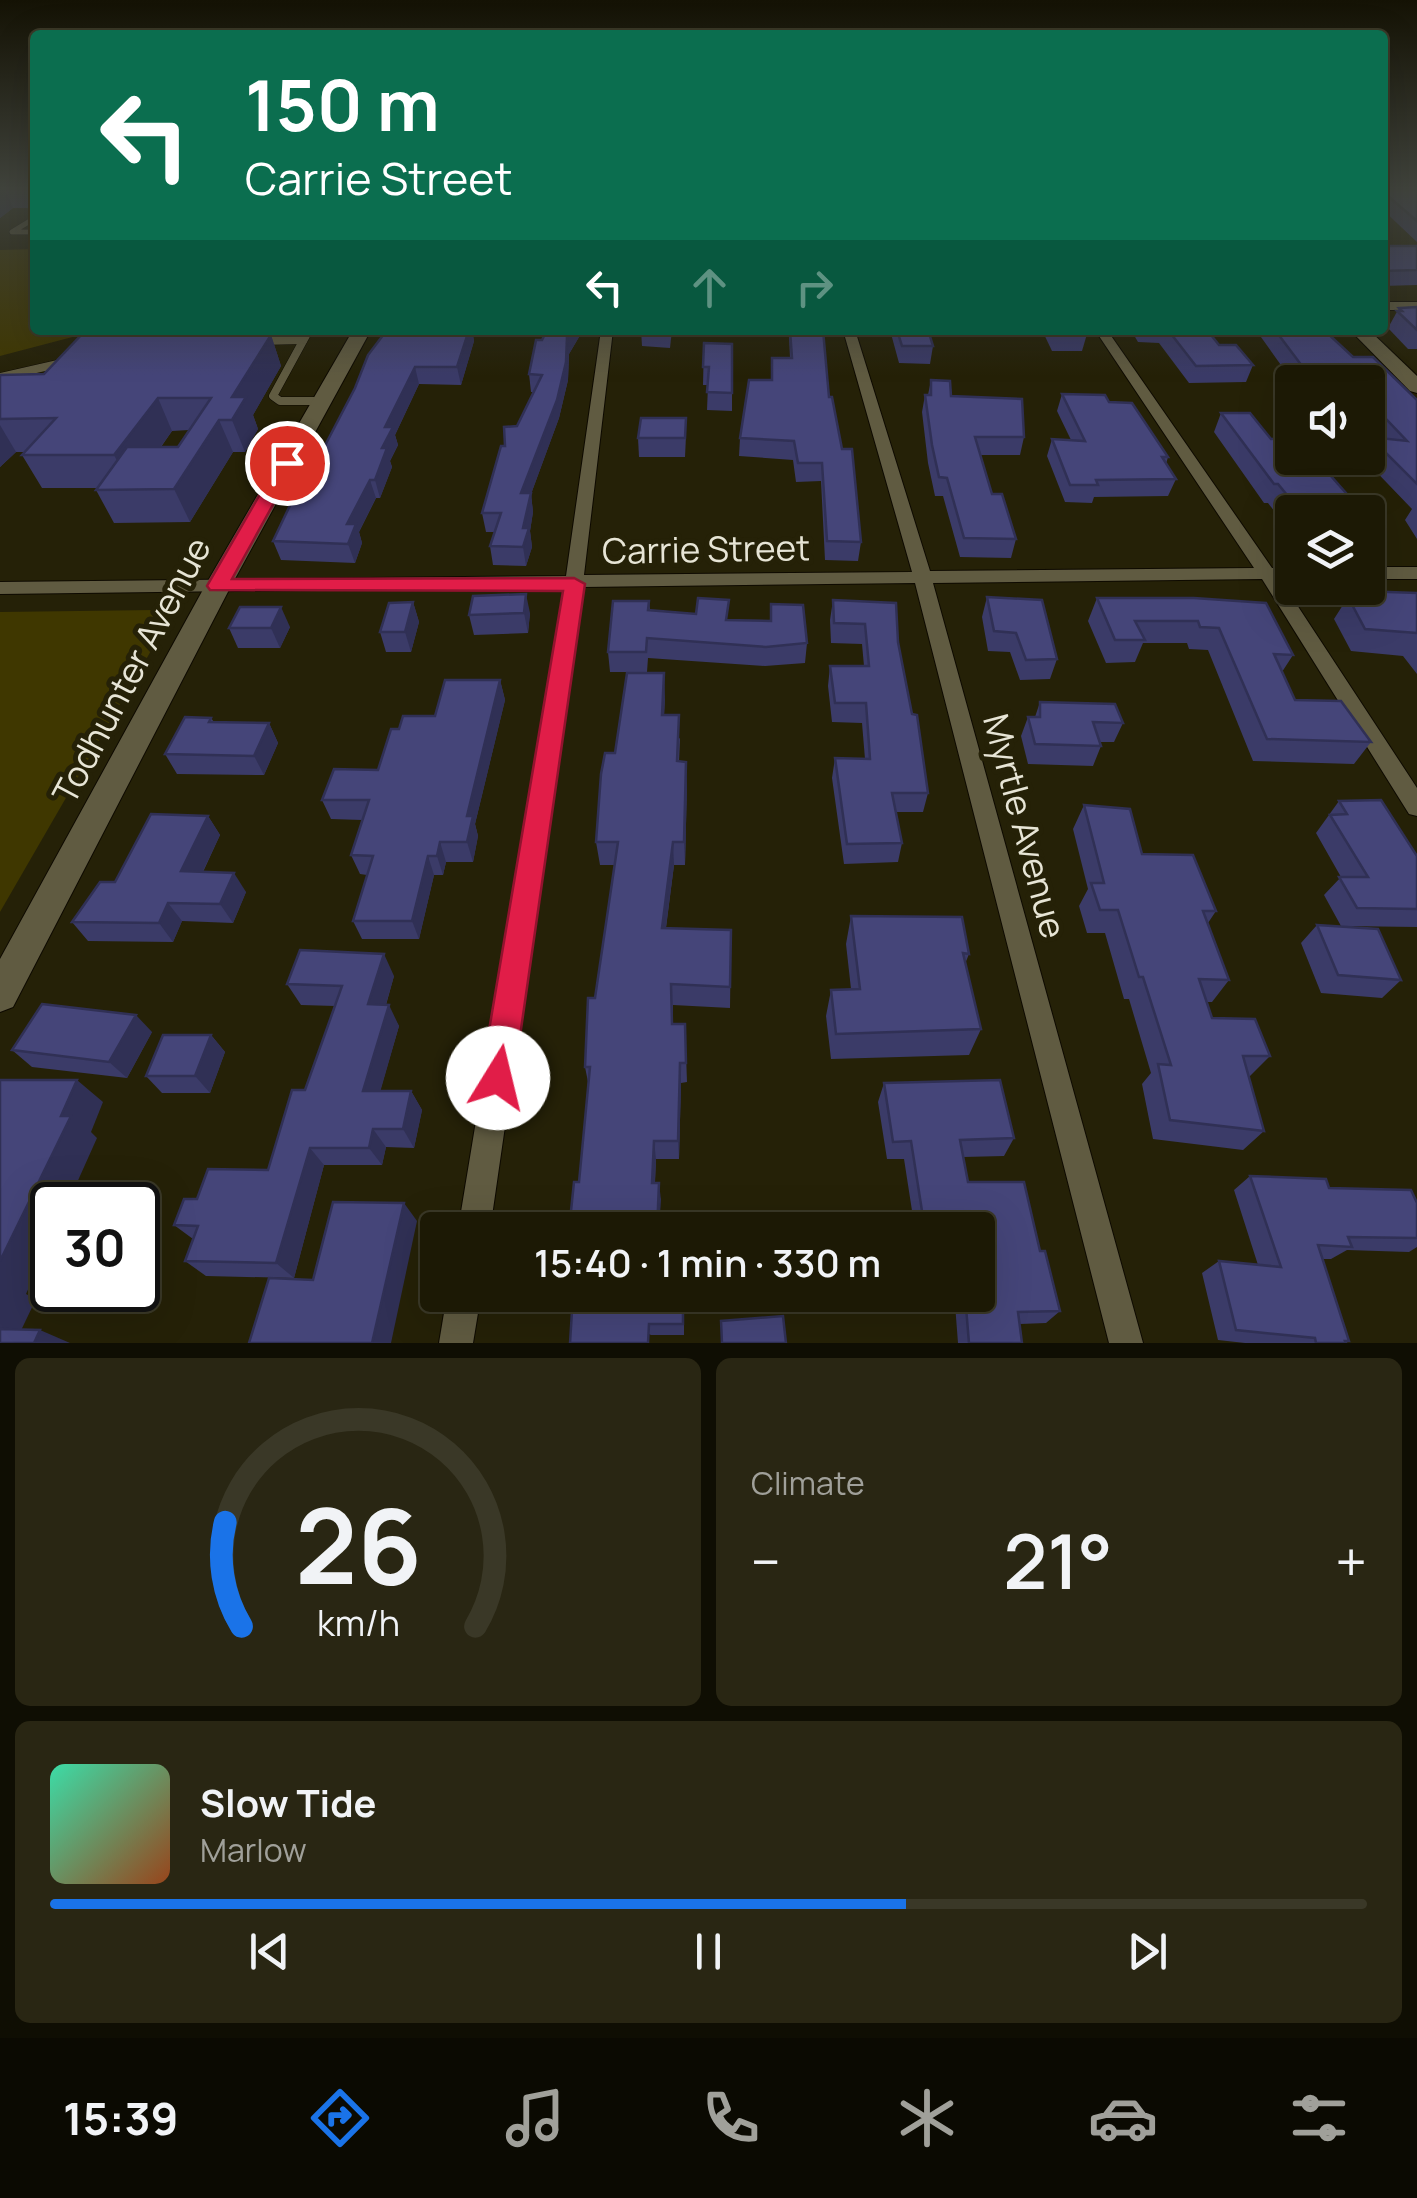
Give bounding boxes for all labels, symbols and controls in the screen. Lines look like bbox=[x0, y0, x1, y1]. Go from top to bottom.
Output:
text: 150 m bbox=[245, 56, 440, 152]
icon: left bbox=[80, 70, 210, 200]
text: Carrie Street bbox=[245, 147, 513, 209]
icon: left bbox=[577, 260, 632, 315]
icon: ahead bbox=[682, 260, 737, 315]
icon: right bbox=[787, 260, 842, 315]
map controls bbox=[1275, 365, 1385, 605]
button: sound bbox=[1275, 365, 1385, 475]
pin bbox=[245, 421, 330, 506]
icon: arrive bbox=[260, 436, 315, 491]
button: layers bbox=[1275, 495, 1385, 605]
street label: Carrie Street bbox=[602, 523, 810, 575]
street label: Todhunter Avenue bbox=[41, 528, 221, 812]
street label: Myrtle Avenue bbox=[972, 709, 1078, 943]
position arrow bbox=[446, 1026, 550, 1130]
speed limit sign: 30 bbox=[30, 1182, 160, 1312]
text: 15:40 · 1 min · 330 m bbox=[534, 1236, 881, 1288]
text: Climate bbox=[751, 1461, 865, 1505]
text: 26 bbox=[295, 1473, 421, 1615]
text: 21° bbox=[1003, 1509, 1113, 1612]
text: − bbox=[751, 1523, 781, 1599]
text: + bbox=[1335, 1523, 1367, 1599]
text: km/h bbox=[316, 1598, 400, 1647]
text: Slow Tide bbox=[200, 1776, 377, 1828]
text: Marlow bbox=[200, 1828, 307, 1872]
icon: previous bbox=[242, 1924, 297, 1979]
icon: pause bbox=[681, 1924, 736, 1979]
icon: next bbox=[1120, 1924, 1175, 1979]
icon: directions bbox=[305, 2083, 375, 2153]
icon: music bbox=[500, 2083, 570, 2153]
icon: phone bbox=[696, 2083, 766, 2153]
icon: climate bbox=[892, 2083, 962, 2153]
icon: car bbox=[1088, 2083, 1158, 2153]
icon: filters bbox=[1284, 2083, 1354, 2153]
text: 15:39 bbox=[63, 2087, 179, 2149]

